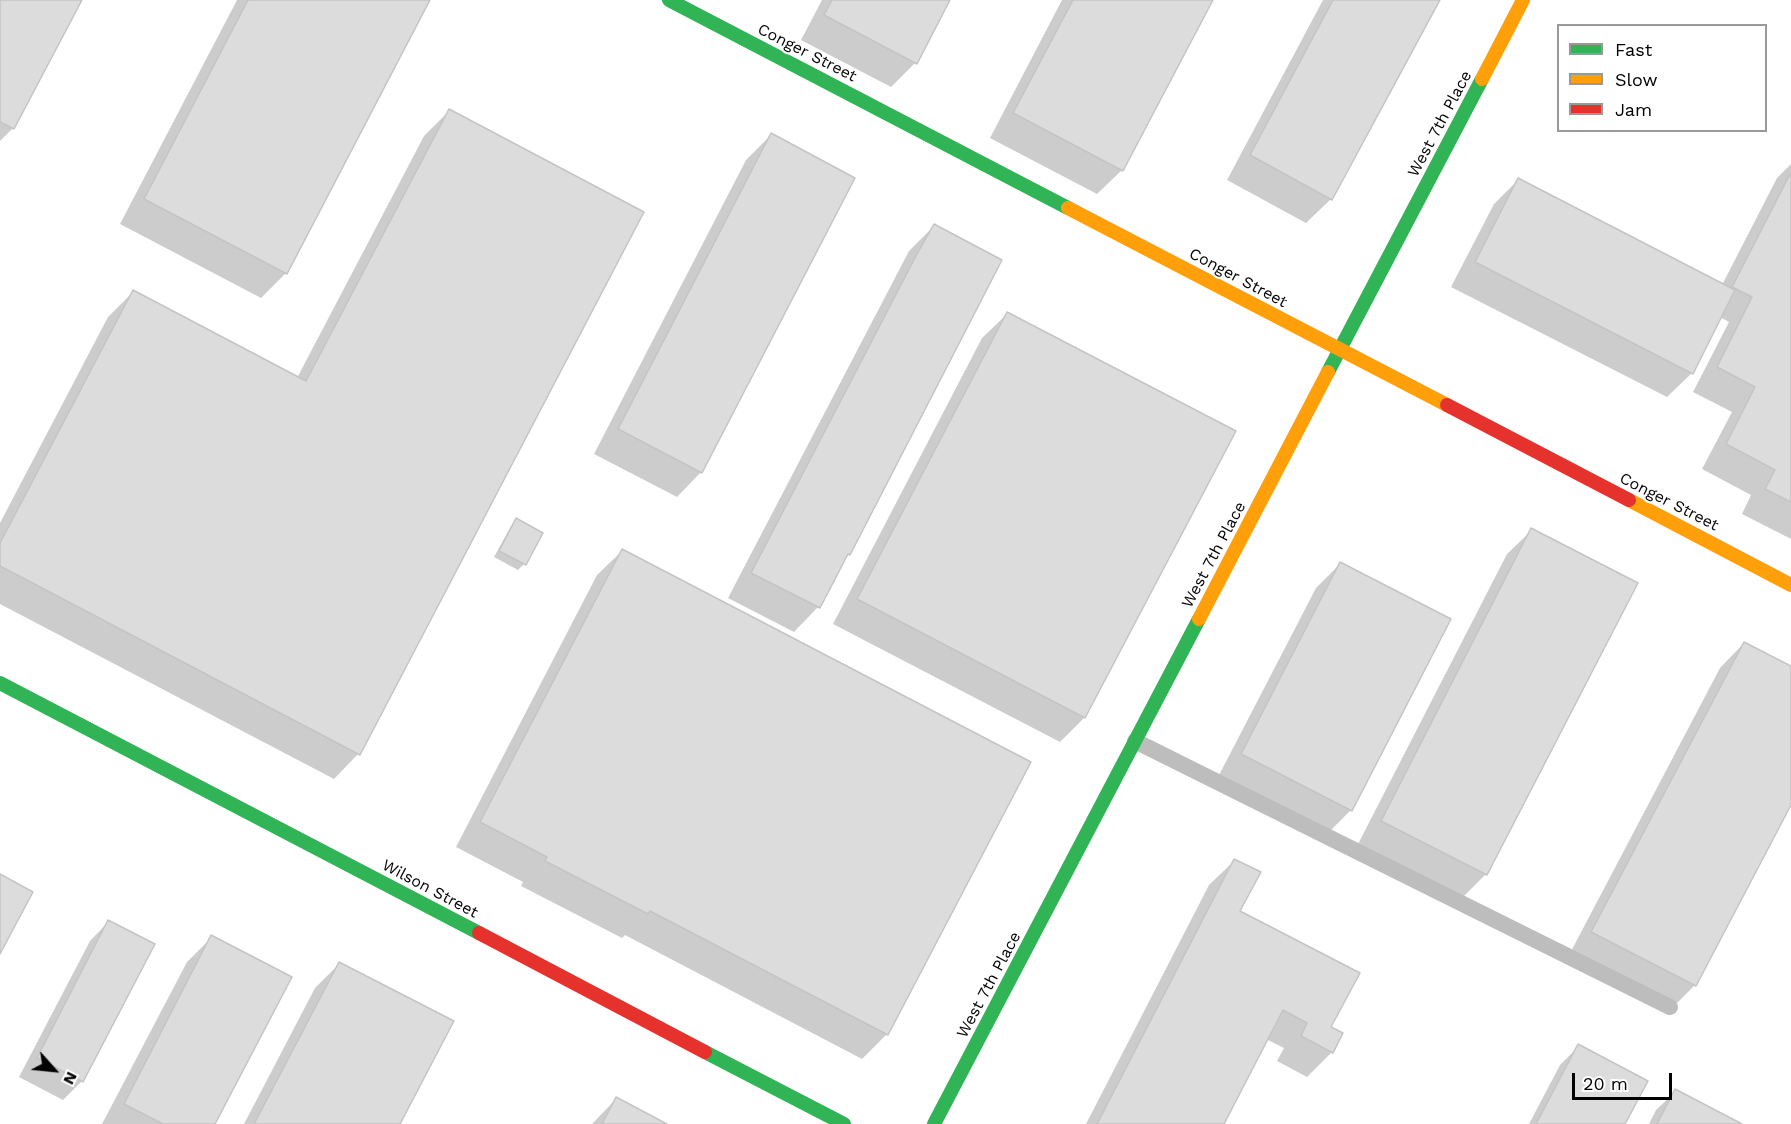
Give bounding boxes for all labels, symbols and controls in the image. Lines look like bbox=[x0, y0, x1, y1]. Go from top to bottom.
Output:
street label: Conger Street bbox=[754, 20, 860, 86]
legend bbox=[1557, 24, 1767, 132]
text: Fast bbox=[1615, 39, 1652, 60]
street label: West 7th Place bbox=[1404, 68, 1476, 180]
text: Slow bbox=[1615, 69, 1658, 90]
text: Jam bbox=[1615, 99, 1652, 120]
street label: Conger Street bbox=[1186, 244, 1290, 312]
street label: Conger Street bbox=[1616, 469, 1722, 535]
street label: West 7th Place bbox=[1178, 499, 1250, 611]
street label: Wilson Street bbox=[379, 856, 481, 922]
street label: West 7th Place bbox=[953, 929, 1025, 1041]
north arrow bbox=[24, 1040, 84, 1100]
scale bar bbox=[1575, 1061, 1676, 1099]
text: N bbox=[59, 1069, 82, 1088]
text: 20 m bbox=[1583, 1073, 1628, 1094]

